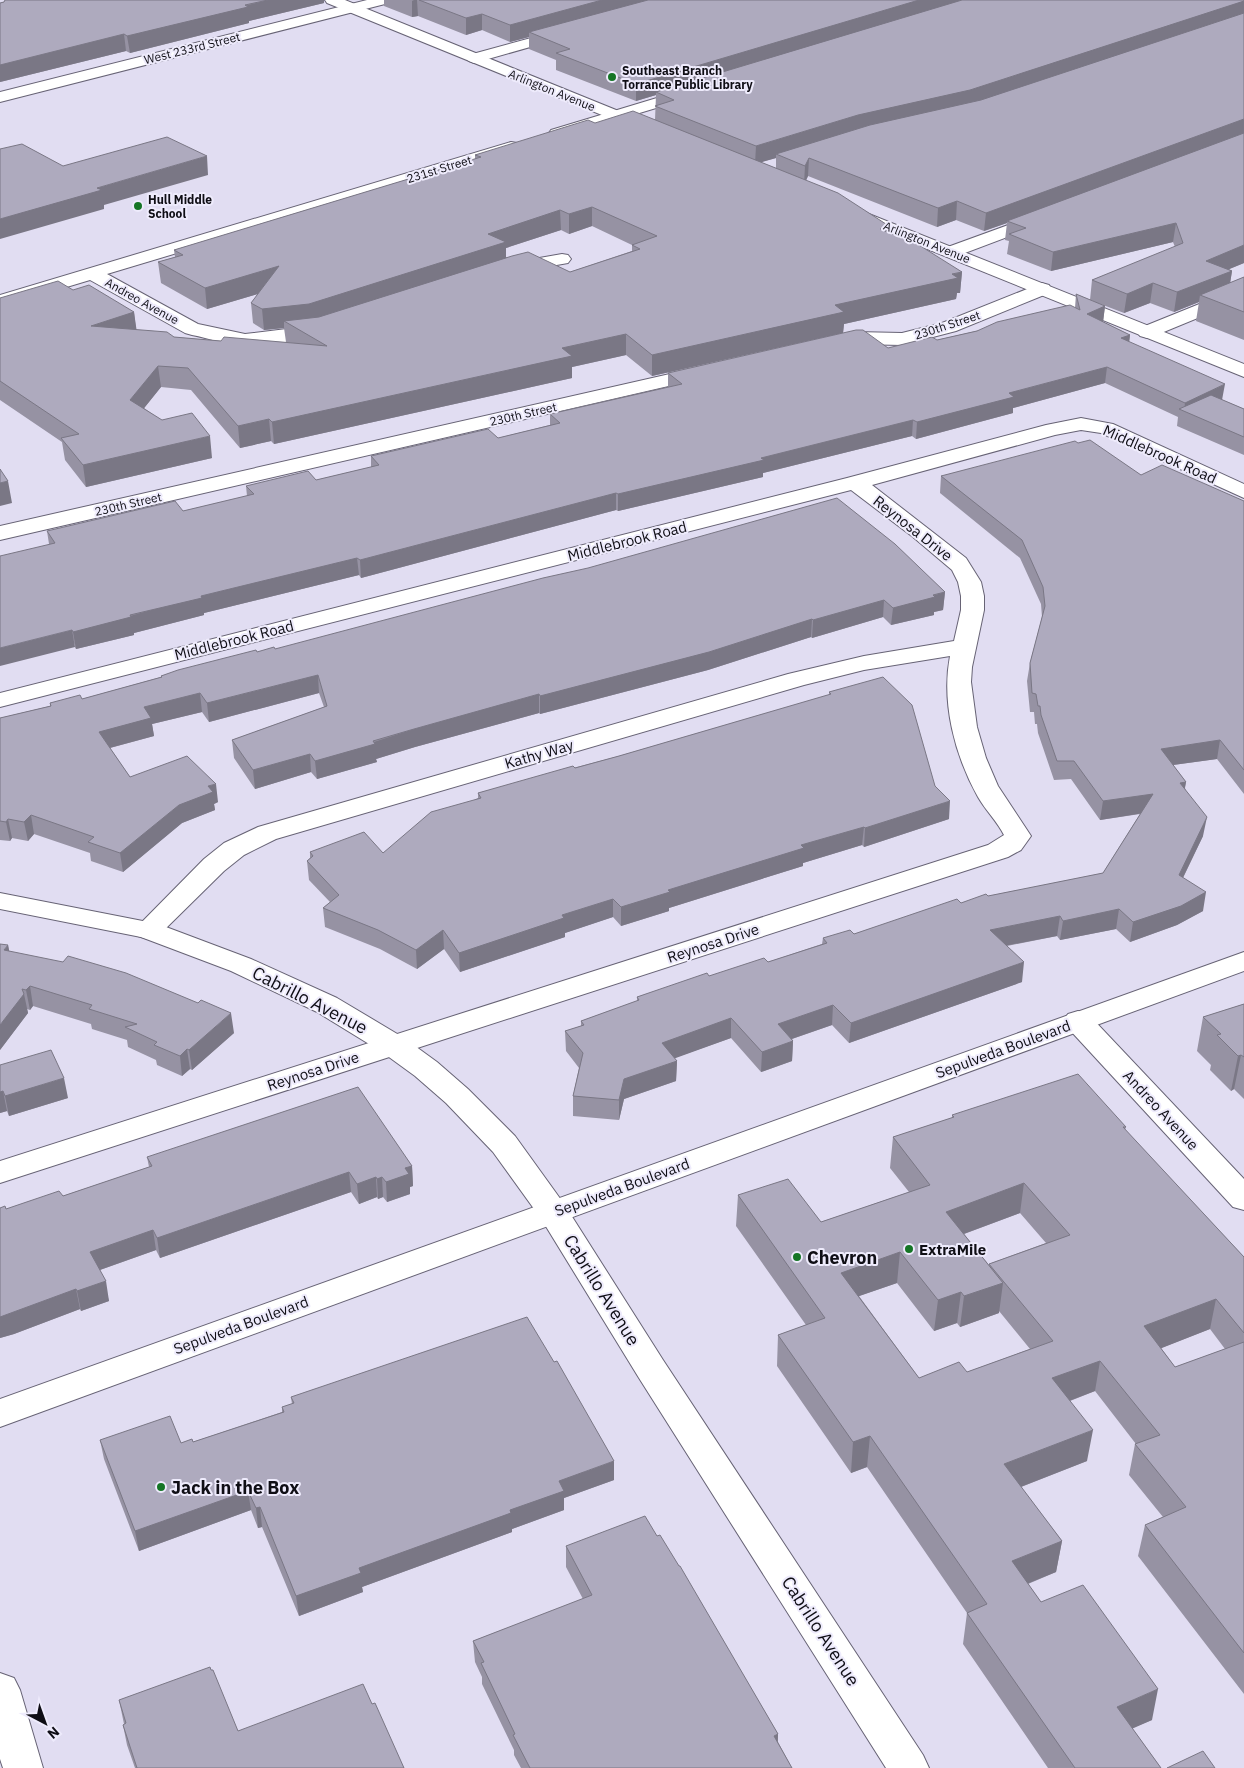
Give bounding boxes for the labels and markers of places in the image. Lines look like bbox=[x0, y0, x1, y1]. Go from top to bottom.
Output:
place label: Southeast Branch Torrance Public Library bbox=[622, 63, 753, 92]
marker: Southeast Branch Torrance Public Library bbox=[606, 71, 618, 83]
place label: Hull Middle School bbox=[148, 192, 212, 221]
marker: Hull Middle School bbox=[132, 200, 144, 212]
place label: ExtraMile bbox=[919, 1240, 986, 1259]
marker: ExtraMile bbox=[903, 1243, 915, 1255]
place label: Chevron bbox=[807, 1246, 877, 1269]
marker: Chevron bbox=[791, 1251, 803, 1263]
place label: Jack in the Box bbox=[171, 1476, 299, 1499]
marker: Jack in the Box bbox=[155, 1481, 167, 1493]

